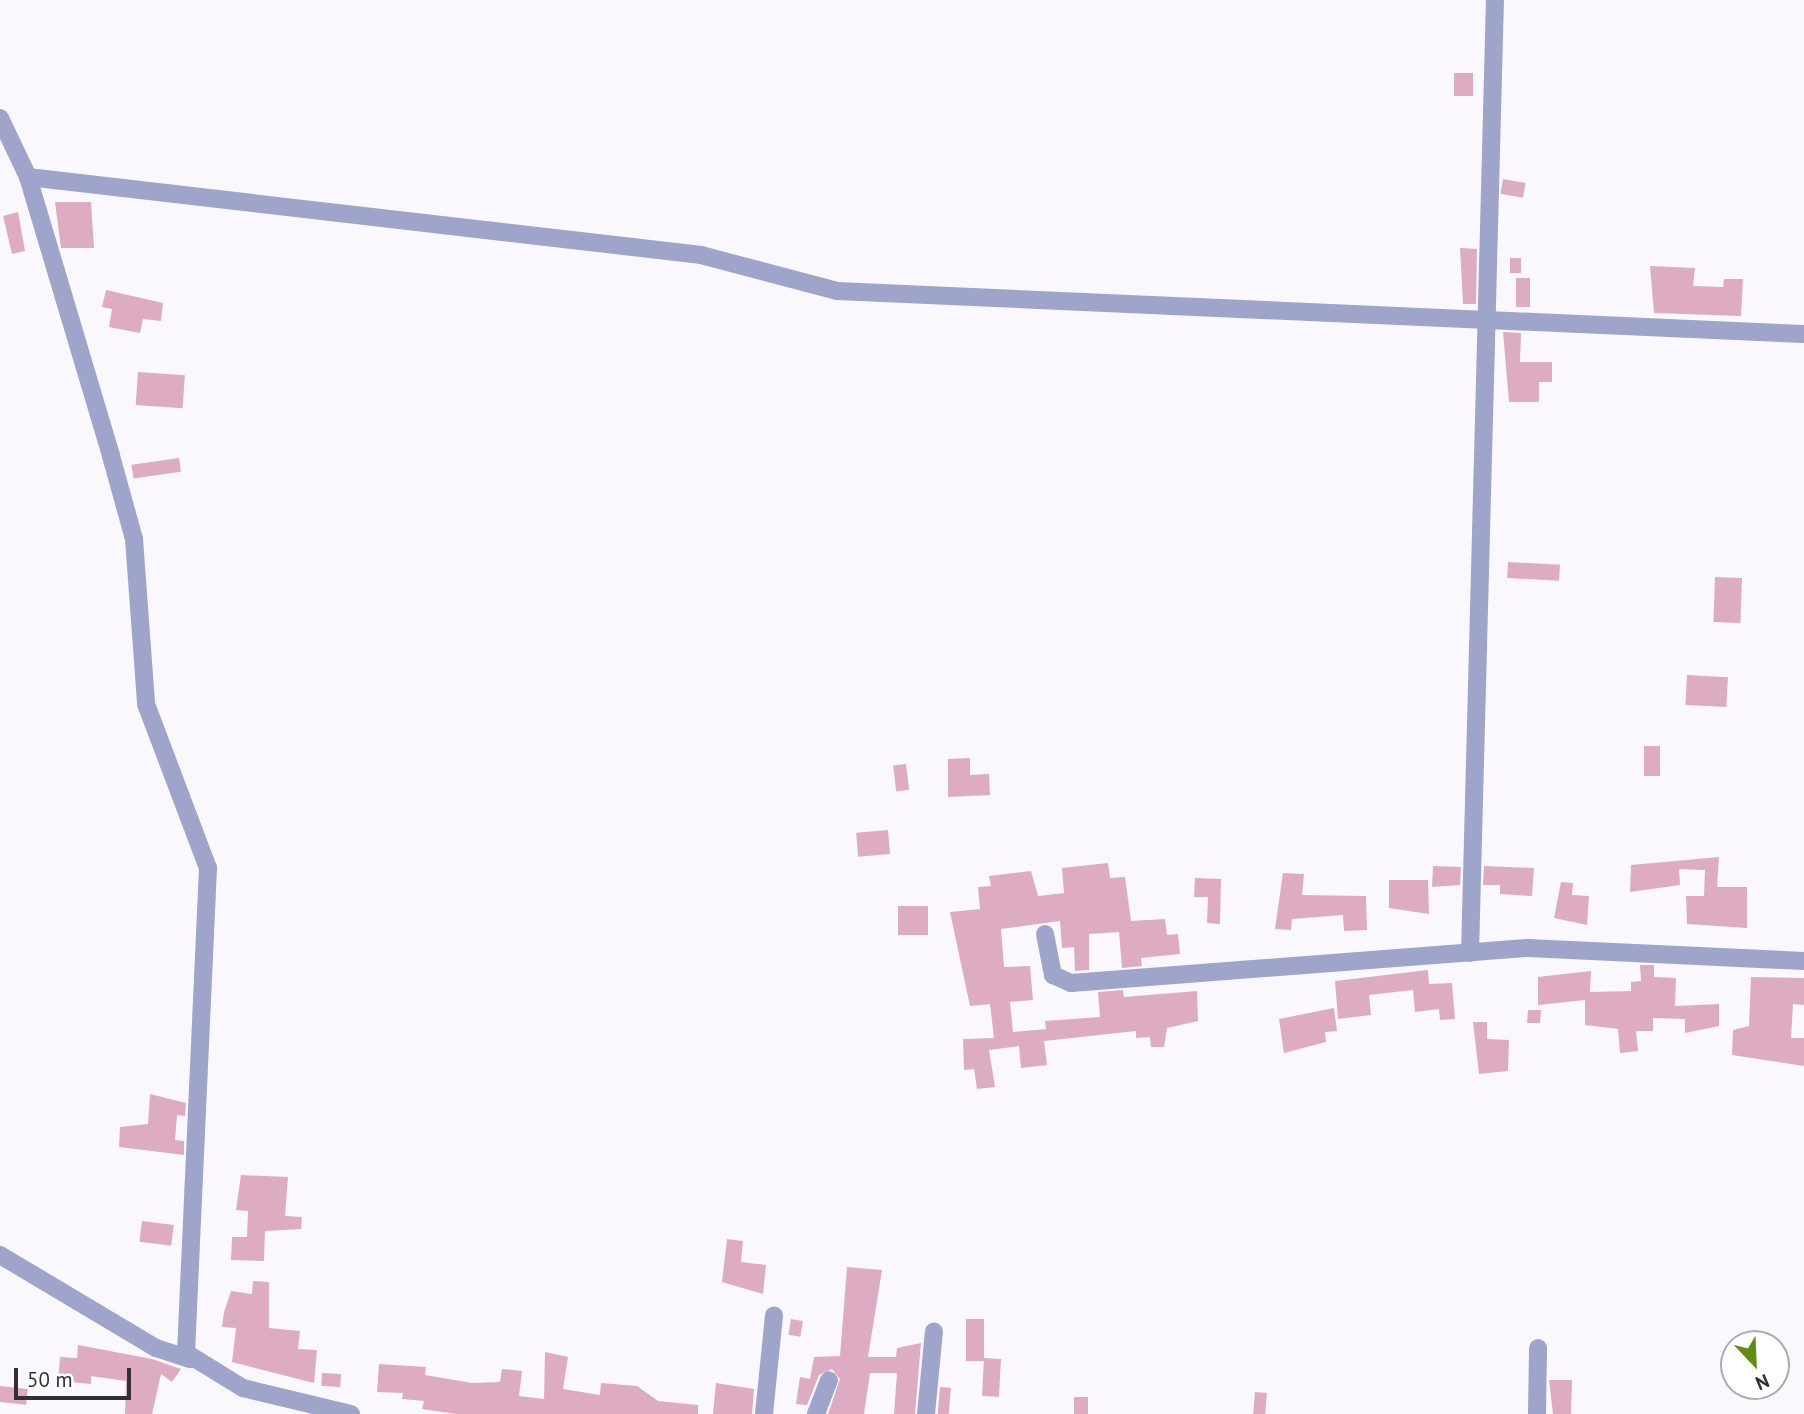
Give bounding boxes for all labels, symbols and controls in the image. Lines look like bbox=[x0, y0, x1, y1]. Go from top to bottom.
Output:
north arrow bbox=[1720, 1330, 1790, 1400]
scale bar bbox=[18, 1354, 135, 1398]
text: 50 m bbox=[27, 1366, 73, 1393]
text: N bbox=[1752, 1369, 1773, 1396]

